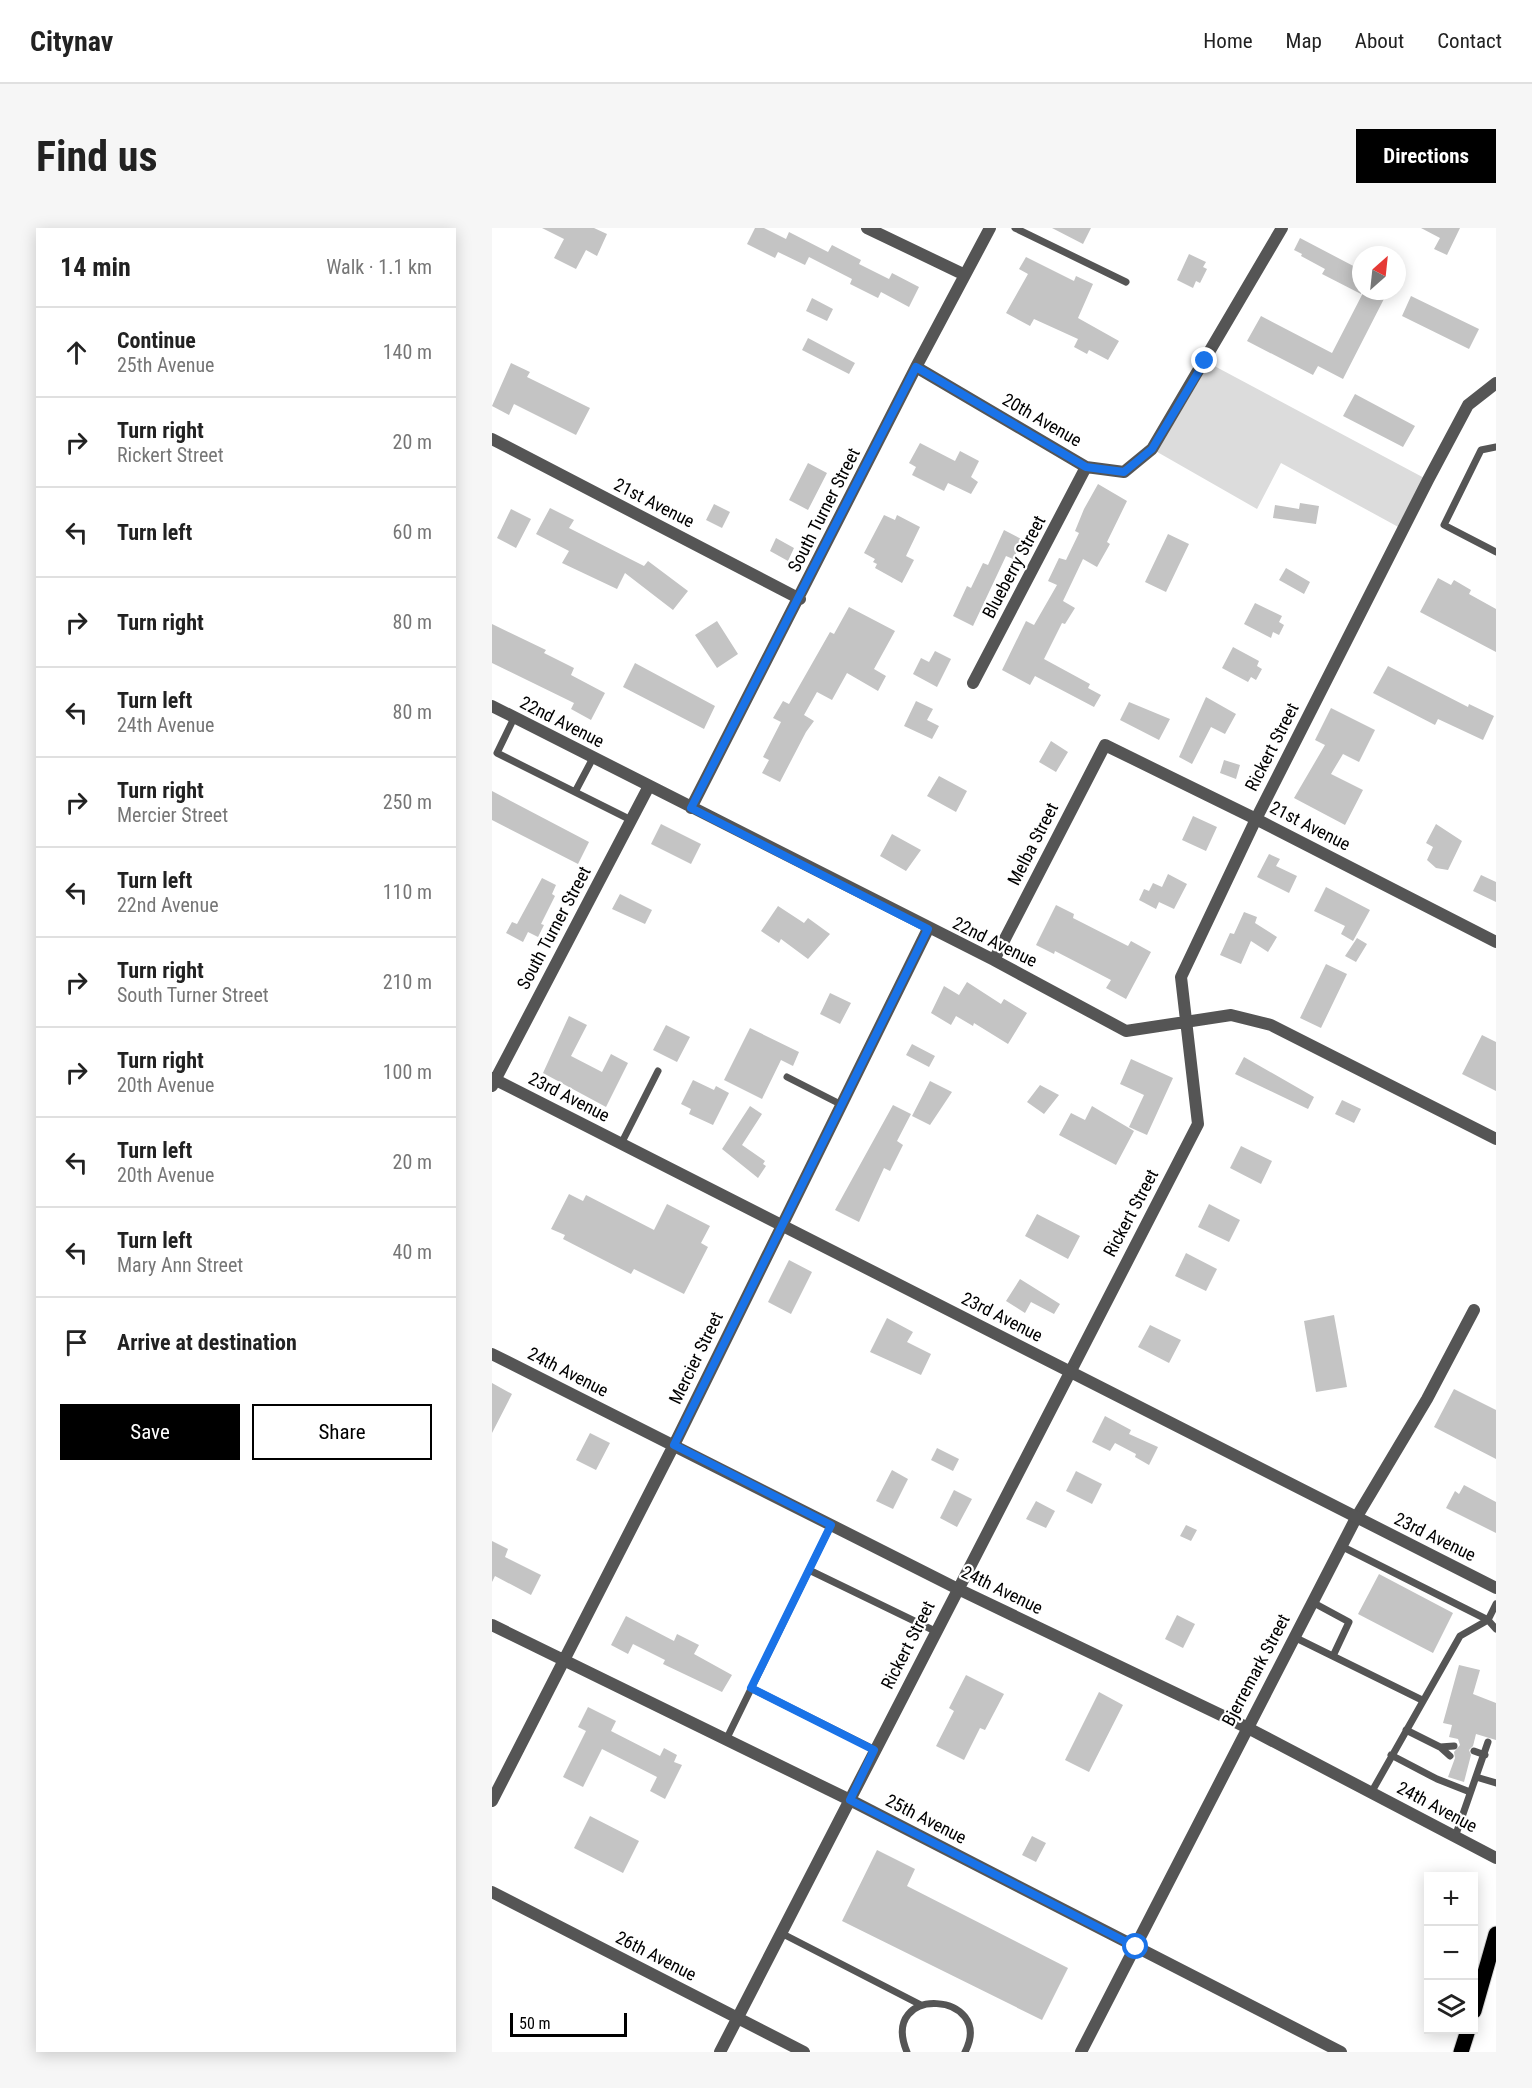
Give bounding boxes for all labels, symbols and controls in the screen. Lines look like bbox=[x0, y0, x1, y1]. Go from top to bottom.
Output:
text: Citynav bbox=[30, 25, 113, 58]
text: Home bbox=[1203, 29, 1253, 53]
text: Map bbox=[1286, 29, 1322, 53]
text: About bbox=[1355, 29, 1404, 53]
text: Contact bbox=[1437, 29, 1502, 53]
button: Directions bbox=[1356, 129, 1496, 183]
text: Find us bbox=[36, 132, 157, 181]
north arrow bbox=[1352, 246, 1406, 300]
text: 14 min bbox=[60, 252, 131, 282]
text: Walk · 1.1 km bbox=[326, 255, 432, 279]
text: Continue bbox=[117, 328, 196, 353]
icon: ahead bbox=[60, 336, 93, 369]
text: 140 m bbox=[383, 340, 432, 364]
route end bbox=[1191, 347, 1217, 373]
text: 25th Avenue bbox=[117, 353, 215, 377]
street label: 20th Avenue bbox=[999, 389, 1085, 451]
text: Turn right bbox=[117, 418, 204, 443]
icon: right bbox=[60, 426, 93, 459]
text: 20 m bbox=[393, 430, 432, 454]
text: Rickert Street bbox=[117, 443, 224, 467]
street label: South Turner Street bbox=[783, 444, 864, 575]
street label: 21st Avenue bbox=[611, 473, 698, 532]
street label: Blueberry Street bbox=[978, 512, 1049, 622]
icon: left bbox=[60, 516, 93, 549]
text: Turn left bbox=[117, 520, 192, 545]
text: 60 m bbox=[393, 520, 432, 544]
icon: right bbox=[60, 606, 93, 639]
text: Turn right bbox=[117, 610, 204, 635]
text: 80 m bbox=[393, 610, 432, 634]
text: Turn left bbox=[117, 688, 192, 713]
street label: 22nd Avenue bbox=[517, 691, 608, 752]
icon: left bbox=[60, 696, 93, 729]
street label: Rickert Street bbox=[1240, 699, 1303, 794]
text: 80 m bbox=[393, 700, 432, 724]
text: 24th Avenue bbox=[117, 713, 215, 737]
text: Turn right bbox=[117, 778, 204, 803]
icon: right bbox=[60, 786, 93, 819]
text: 250 m bbox=[383, 790, 432, 814]
street label: 21st Avenue bbox=[1267, 796, 1354, 855]
street label: Melba Street bbox=[1003, 799, 1062, 889]
text: Mercier Street bbox=[117, 803, 228, 827]
street label: South Turner Street bbox=[512, 863, 595, 993]
text: Turn left bbox=[117, 868, 192, 893]
icon: left bbox=[60, 876, 93, 909]
text: 110 m bbox=[383, 880, 432, 904]
text: 22nd Avenue bbox=[117, 893, 219, 917]
street label: 22nd Avenue bbox=[950, 912, 1041, 971]
text: Turn right bbox=[117, 958, 204, 983]
icon: right bbox=[60, 966, 93, 999]
text: 210 m bbox=[383, 970, 432, 994]
text: South Turner Street bbox=[117, 983, 269, 1007]
text: Turn right bbox=[117, 1048, 204, 1073]
icon: right bbox=[60, 1056, 93, 1089]
text: 100 m bbox=[383, 1060, 432, 1084]
street label: 23rd Avenue bbox=[525, 1067, 613, 1126]
text: 20th Avenue bbox=[117, 1073, 215, 1097]
text: Turn left bbox=[117, 1138, 192, 1163]
icon: left bbox=[60, 1146, 93, 1179]
text: 20 m bbox=[393, 1150, 432, 1174]
text: 20th Avenue bbox=[117, 1163, 215, 1187]
street label: Rickert Street bbox=[1099, 1165, 1162, 1260]
text: Turn left bbox=[117, 1228, 192, 1253]
icon: left bbox=[60, 1236, 93, 1269]
text: 40 m bbox=[393, 1240, 432, 1264]
text: Mary Ann Street bbox=[117, 1253, 243, 1277]
street label: 23rd Avenue bbox=[958, 1287, 1046, 1346]
street label: Mercier Street bbox=[664, 1308, 727, 1407]
icon: arrive bbox=[60, 1326, 93, 1359]
text: Arrive at destination bbox=[117, 1330, 297, 1355]
street label: 24th Avenue bbox=[524, 1342, 612, 1401]
button: Save bbox=[60, 1404, 240, 1460]
button: Share bbox=[252, 1404, 432, 1460]
street label: 23rd Avenue bbox=[1391, 1508, 1479, 1565]
street label: 24th Avenue bbox=[958, 1561, 1046, 1618]
street label: Rickert Street bbox=[876, 1597, 939, 1692]
street label: Bjerremark Street bbox=[1217, 1610, 1294, 1729]
street label: 24th Avenue bbox=[1394, 1777, 1481, 1836]
street label: 25th Avenue bbox=[882, 1789, 970, 1848]
map controls bbox=[1424, 1872, 1478, 2034]
button: + bbox=[1424, 1872, 1478, 1926]
street label: 26th Avenue bbox=[612, 1926, 700, 1985]
button: − bbox=[1424, 1926, 1478, 1980]
route start bbox=[1122, 1933, 1148, 1959]
button: layers bbox=[1424, 1980, 1478, 2034]
scale bar bbox=[510, 2010, 627, 2038]
text: 50 m bbox=[519, 2014, 551, 2033]

